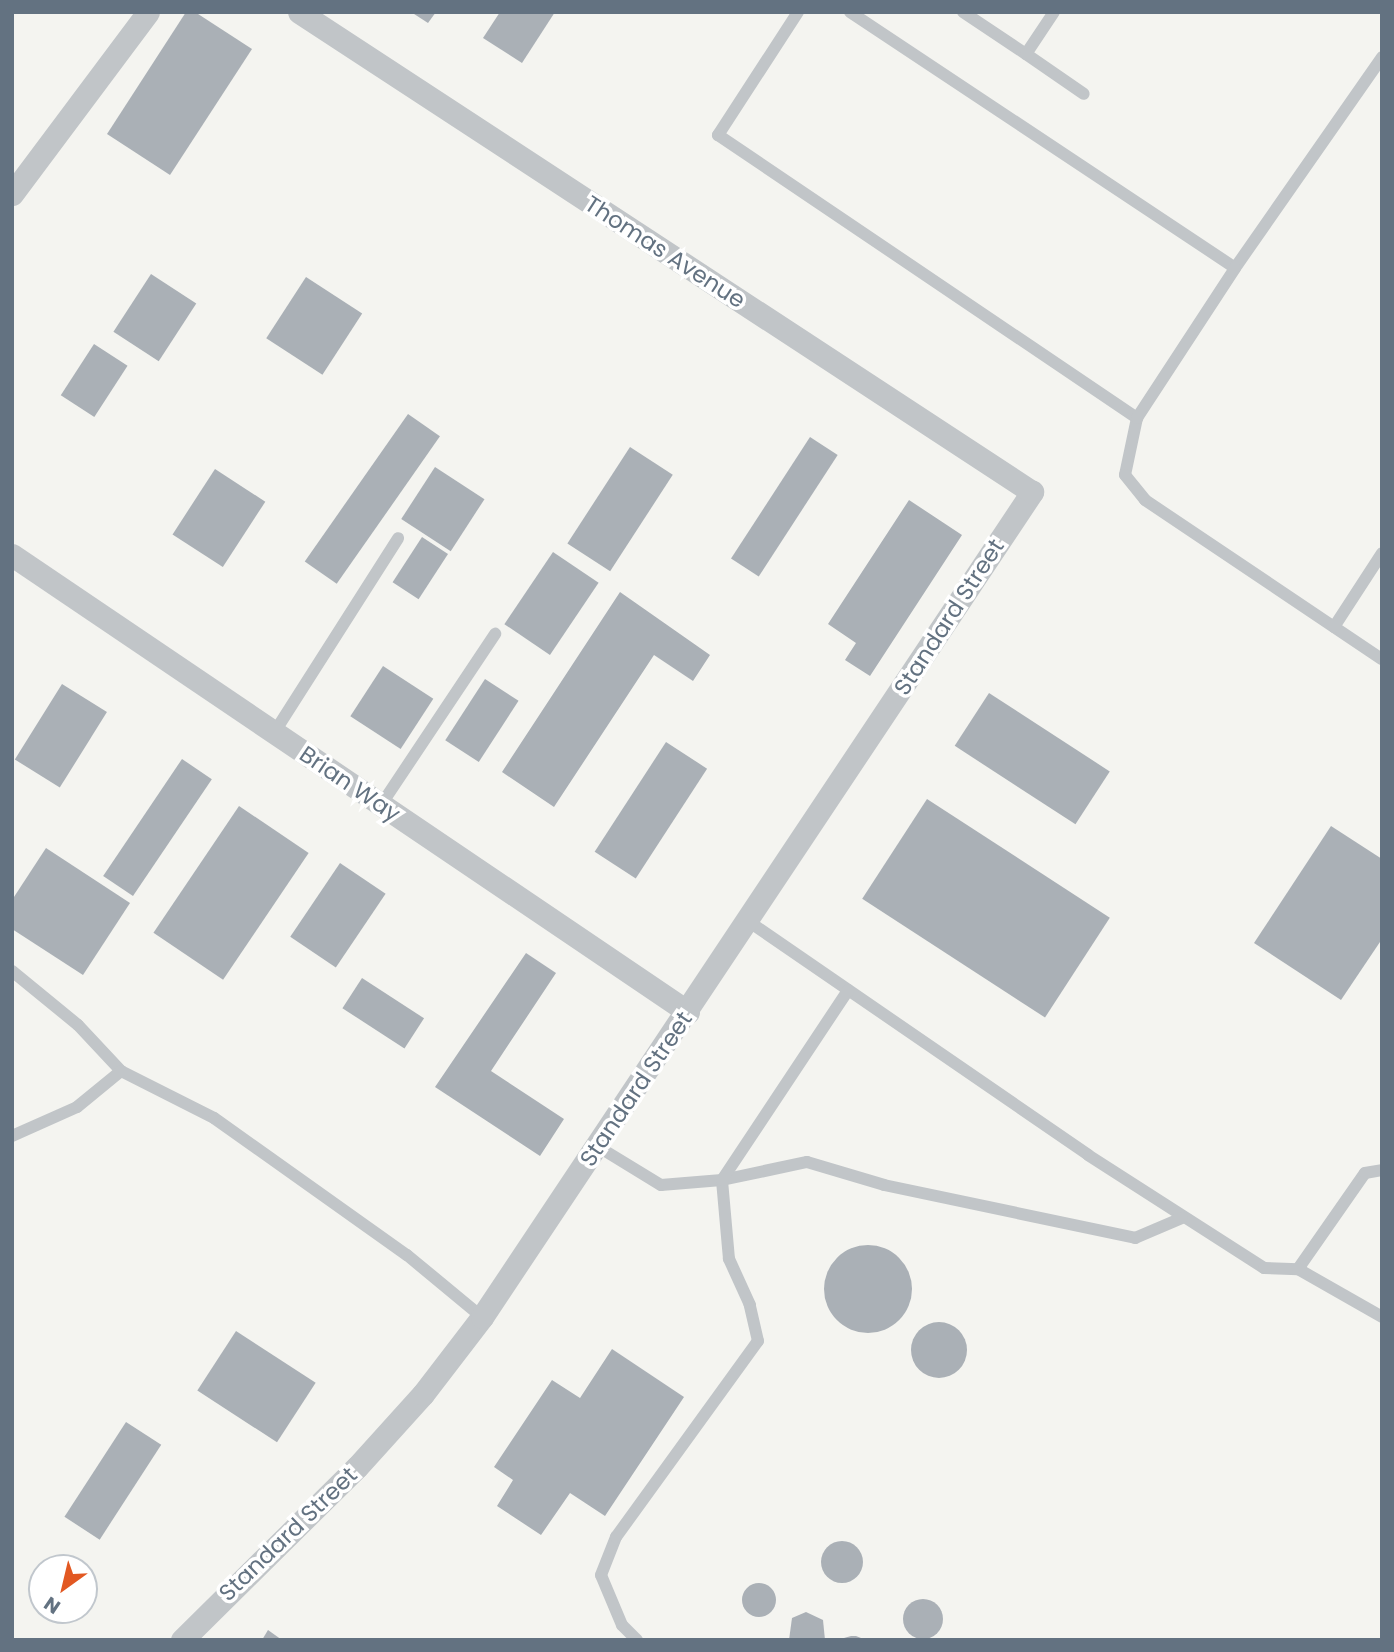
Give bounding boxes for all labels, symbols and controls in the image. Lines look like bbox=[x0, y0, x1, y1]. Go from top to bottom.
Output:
street label: Thomas Avenue bbox=[580, 190, 750, 314]
street label: Standard Street bbox=[888, 534, 1010, 700]
street label: Brian Way bbox=[294, 740, 406, 828]
street label: Standard Street bbox=[574, 1006, 698, 1172]
street label: Standard Street bbox=[213, 1461, 363, 1607]
north arrow bbox=[28, 1554, 98, 1624]
text: N bbox=[39, 1590, 66, 1620]

